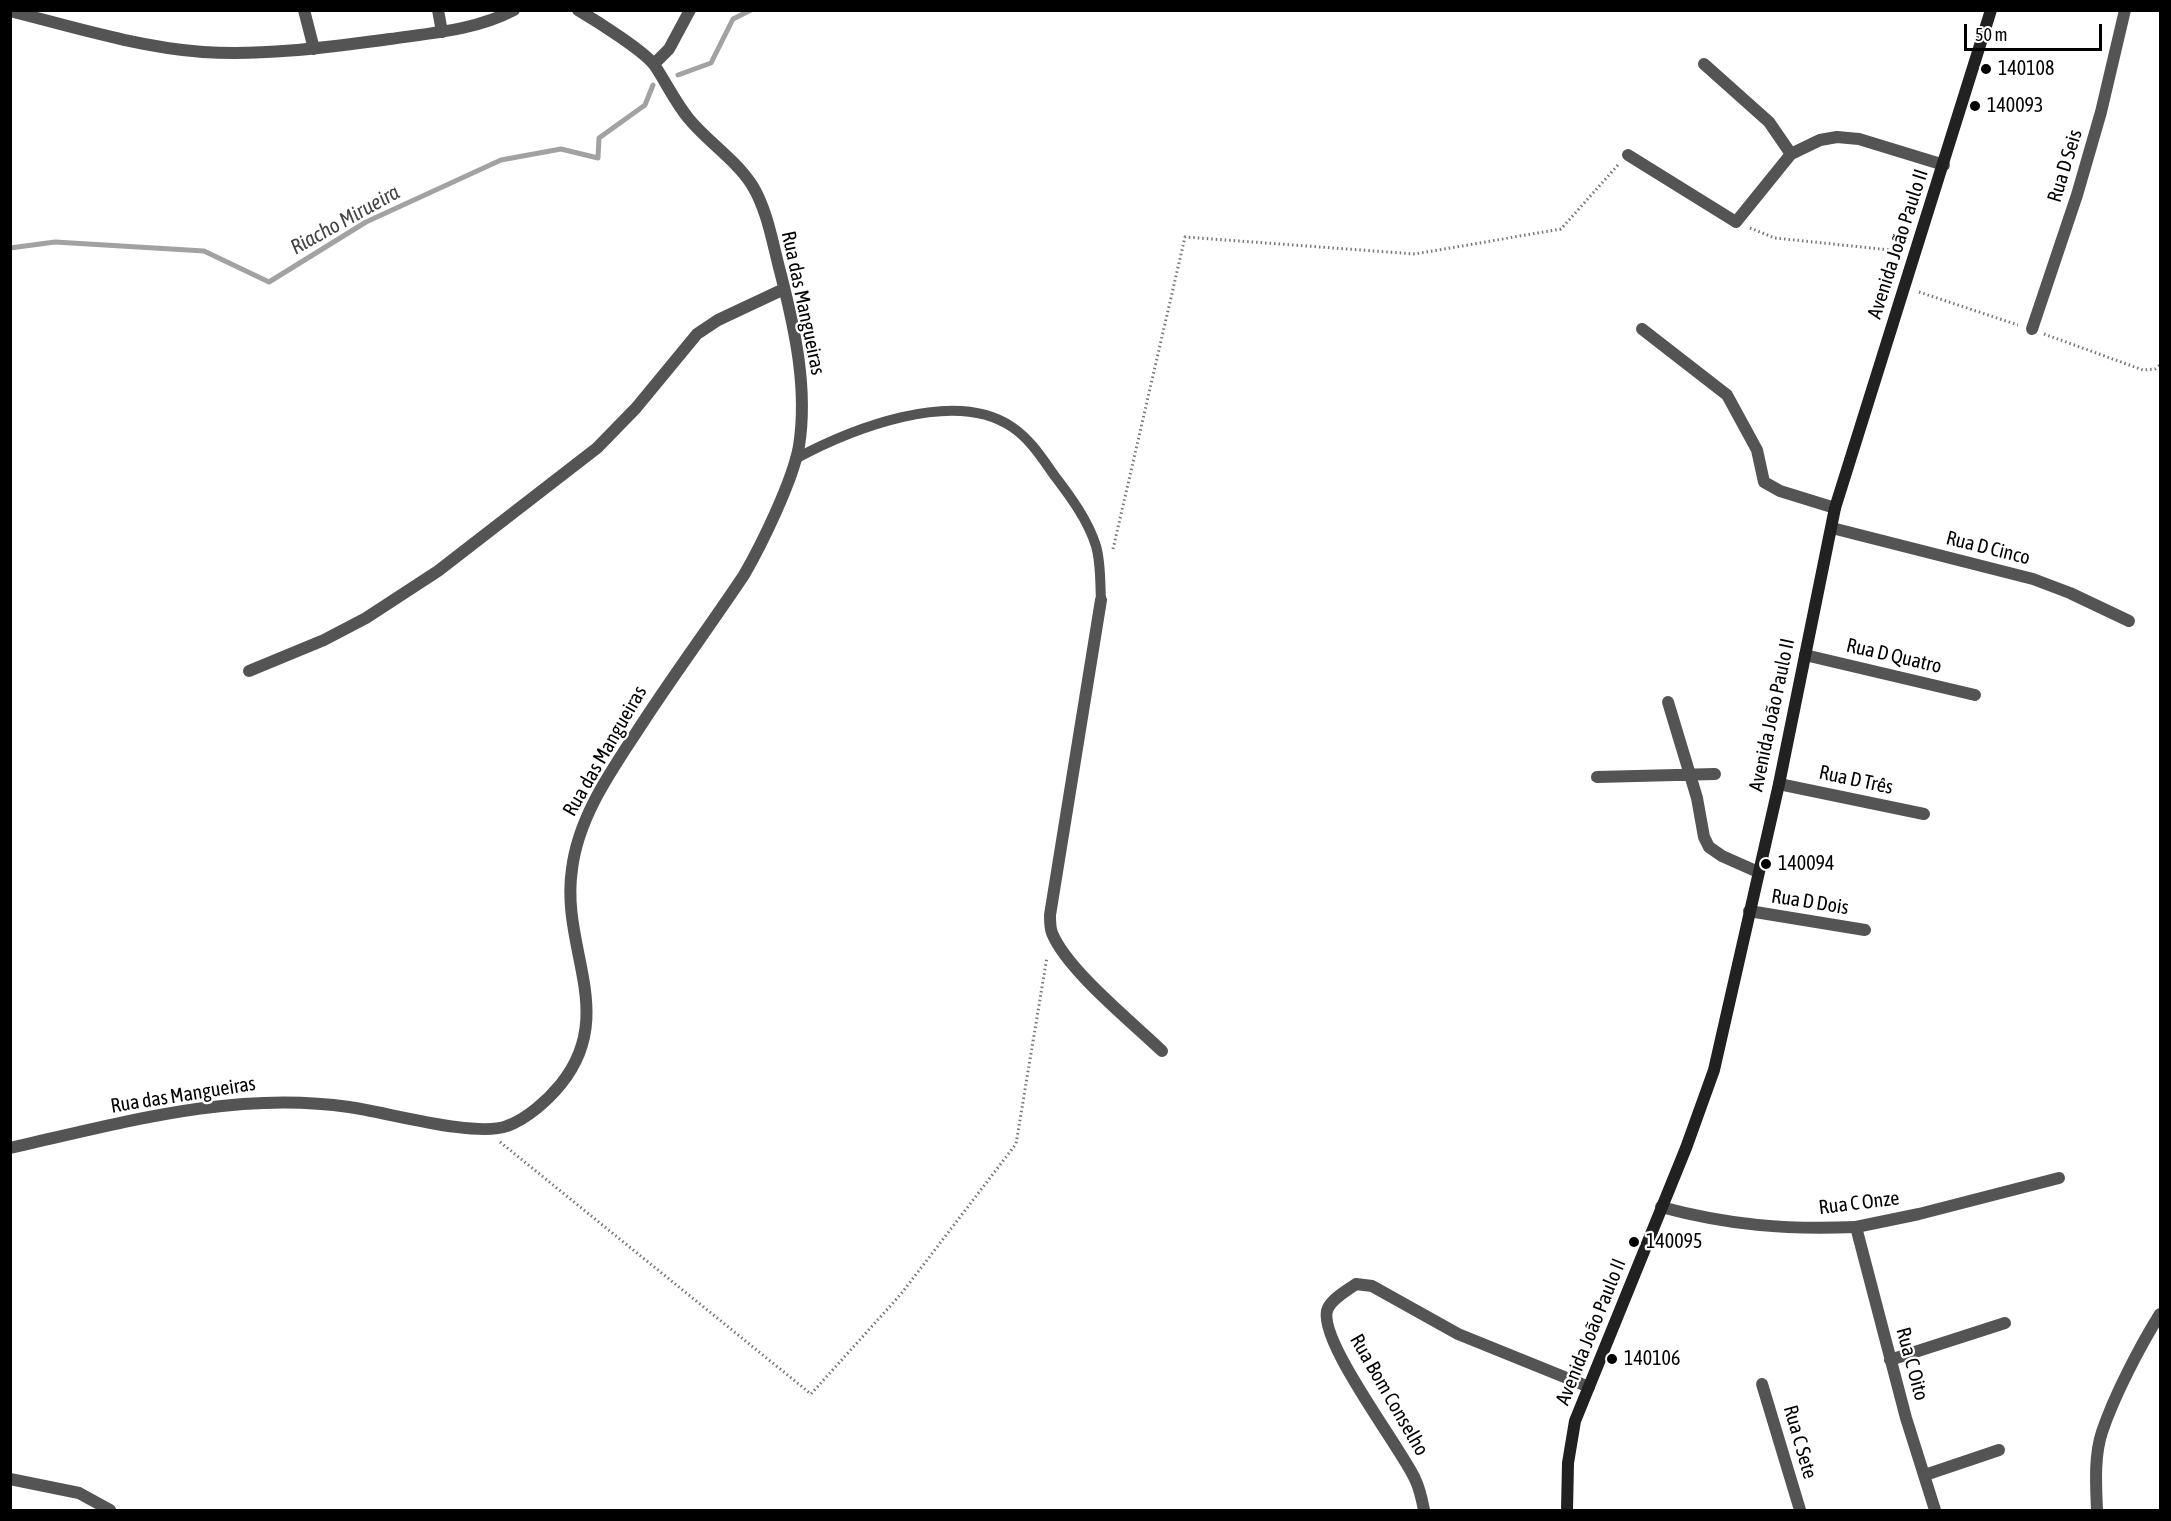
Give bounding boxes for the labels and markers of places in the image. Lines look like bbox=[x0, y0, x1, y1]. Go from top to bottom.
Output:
place label: 140108 bbox=[1998, 57, 2054, 81]
marker: 140108 bbox=[1979, 62, 1993, 76]
place label: 140093 bbox=[1987, 94, 2043, 118]
marker: 140093 bbox=[1968, 99, 1982, 113]
place label: 140094 bbox=[1778, 852, 1834, 876]
marker: 140094 bbox=[1759, 857, 1773, 871]
place label: 140095 bbox=[1646, 1230, 1702, 1254]
marker: 140095 bbox=[1627, 1235, 1641, 1249]
place label: 140106 bbox=[1624, 1347, 1680, 1371]
marker: 140106 bbox=[1605, 1352, 1619, 1366]

